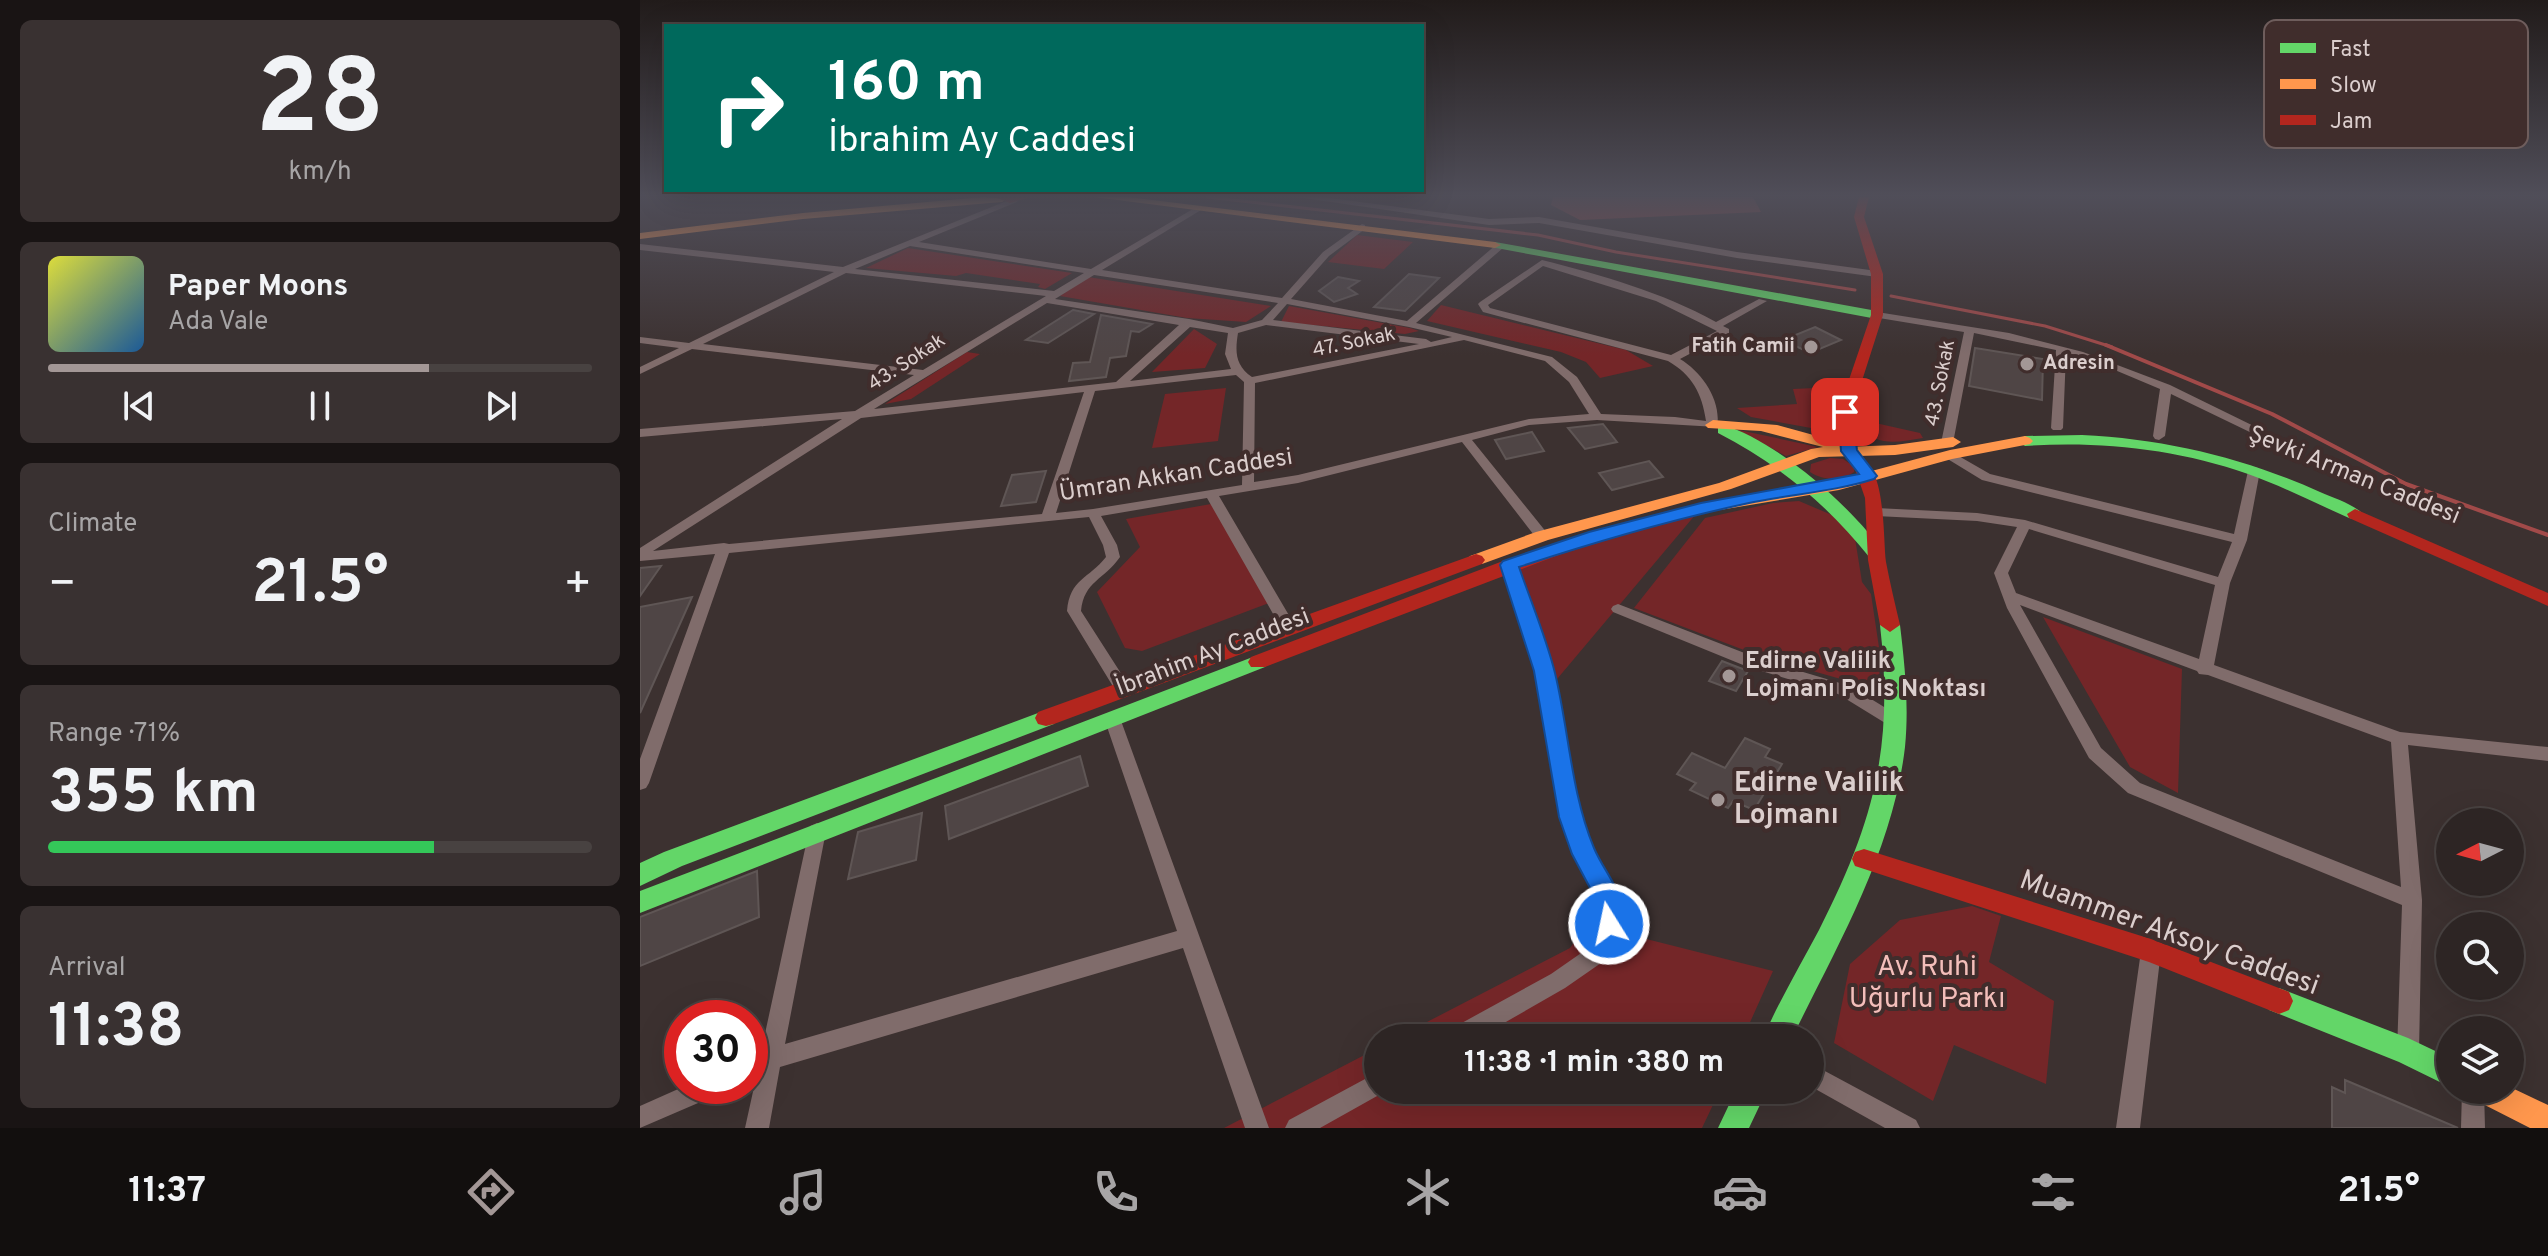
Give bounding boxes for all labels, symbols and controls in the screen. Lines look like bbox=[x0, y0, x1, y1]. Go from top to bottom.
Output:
legend bbox=[2264, 20, 2528, 148]
text: Fast bbox=[2330, 37, 2371, 64]
text: 28 bbox=[255, 38, 385, 170]
text: 160 m bbox=[828, 50, 985, 120]
icon: right bbox=[696, 56, 800, 160]
text: Slow bbox=[2330, 73, 2377, 100]
text: Jam bbox=[2330, 109, 2373, 136]
text: İbrahim Ay Caddesi bbox=[828, 119, 1136, 165]
text: km/h bbox=[288, 156, 352, 189]
text: Paper Moons bbox=[168, 269, 348, 306]
text: Ada Vale bbox=[168, 306, 268, 339]
street label: 47. Sokak bbox=[1310, 322, 1398, 364]
street label: 43. Sokak bbox=[863, 328, 951, 398]
place label: Fatih Camii bbox=[1692, 334, 1795, 360]
marker: Fatih Camii bbox=[1802, 338, 1820, 356]
street label: 43. Sokak bbox=[1920, 338, 1962, 428]
place label: Adresin bbox=[2043, 351, 2115, 377]
marker: Adresin bbox=[2018, 355, 2036, 373]
pin bbox=[1811, 378, 1879, 446]
icon: previous bbox=[117, 384, 161, 428]
icon: pause bbox=[298, 384, 342, 428]
icon: next bbox=[479, 384, 523, 428]
icon: arrive bbox=[1823, 390, 1867, 434]
street label: Şevki Arman Caddesi bbox=[2244, 420, 2464, 532]
street label: Ümran Akkan Caddesi bbox=[1057, 441, 1295, 509]
text: Climate bbox=[48, 508, 137, 541]
text: 21.5° bbox=[251, 548, 389, 624]
text: − bbox=[48, 558, 76, 614]
text: + bbox=[564, 558, 592, 614]
street label: İbrahim Ay Caddesi bbox=[1111, 601, 1314, 704]
place label: Edirne Valilik Lojmanı Polis Noktası bbox=[1745, 647, 1986, 705]
marker: Edirne Valilik Lojmanı Polis Noktası bbox=[1720, 667, 1738, 685]
text: Range · 71% bbox=[48, 718, 180, 751]
text: 355 km bbox=[48, 758, 259, 834]
place label: Edirne Valilik Lojmanı bbox=[1734, 766, 1904, 834]
marker: Edirne Valilik Lojmanı bbox=[1709, 791, 1727, 809]
north arrow bbox=[2436, 808, 2524, 896]
map controls bbox=[2436, 808, 2524, 1104]
street label: Muammer Aksoy Caddesi bbox=[2014, 863, 2324, 1005]
position arrow bbox=[1567, 882, 1651, 966]
button: search bbox=[2436, 912, 2524, 1000]
park label: Av. Ruhi Uğurlu Parkı bbox=[1849, 950, 2005, 1018]
text: Arrival bbox=[48, 952, 126, 985]
text: 11:38 bbox=[48, 992, 184, 1068]
speed limit sign: 30 bbox=[664, 1000, 768, 1104]
button: layers bbox=[2436, 1016, 2524, 1104]
text: 11:38 · 1 min · 380 m bbox=[1464, 1045, 1724, 1082]
icon: directions bbox=[463, 1164, 519, 1220]
icon: music bbox=[775, 1164, 831, 1220]
icon: phone bbox=[1088, 1164, 1144, 1220]
icon: climate bbox=[1400, 1164, 1456, 1220]
icon: car bbox=[1712, 1164, 1768, 1220]
icon: filters bbox=[2025, 1164, 2081, 1220]
text: 11:37 bbox=[128, 1169, 206, 1215]
text: 21.5° bbox=[2337, 1169, 2420, 1215]

